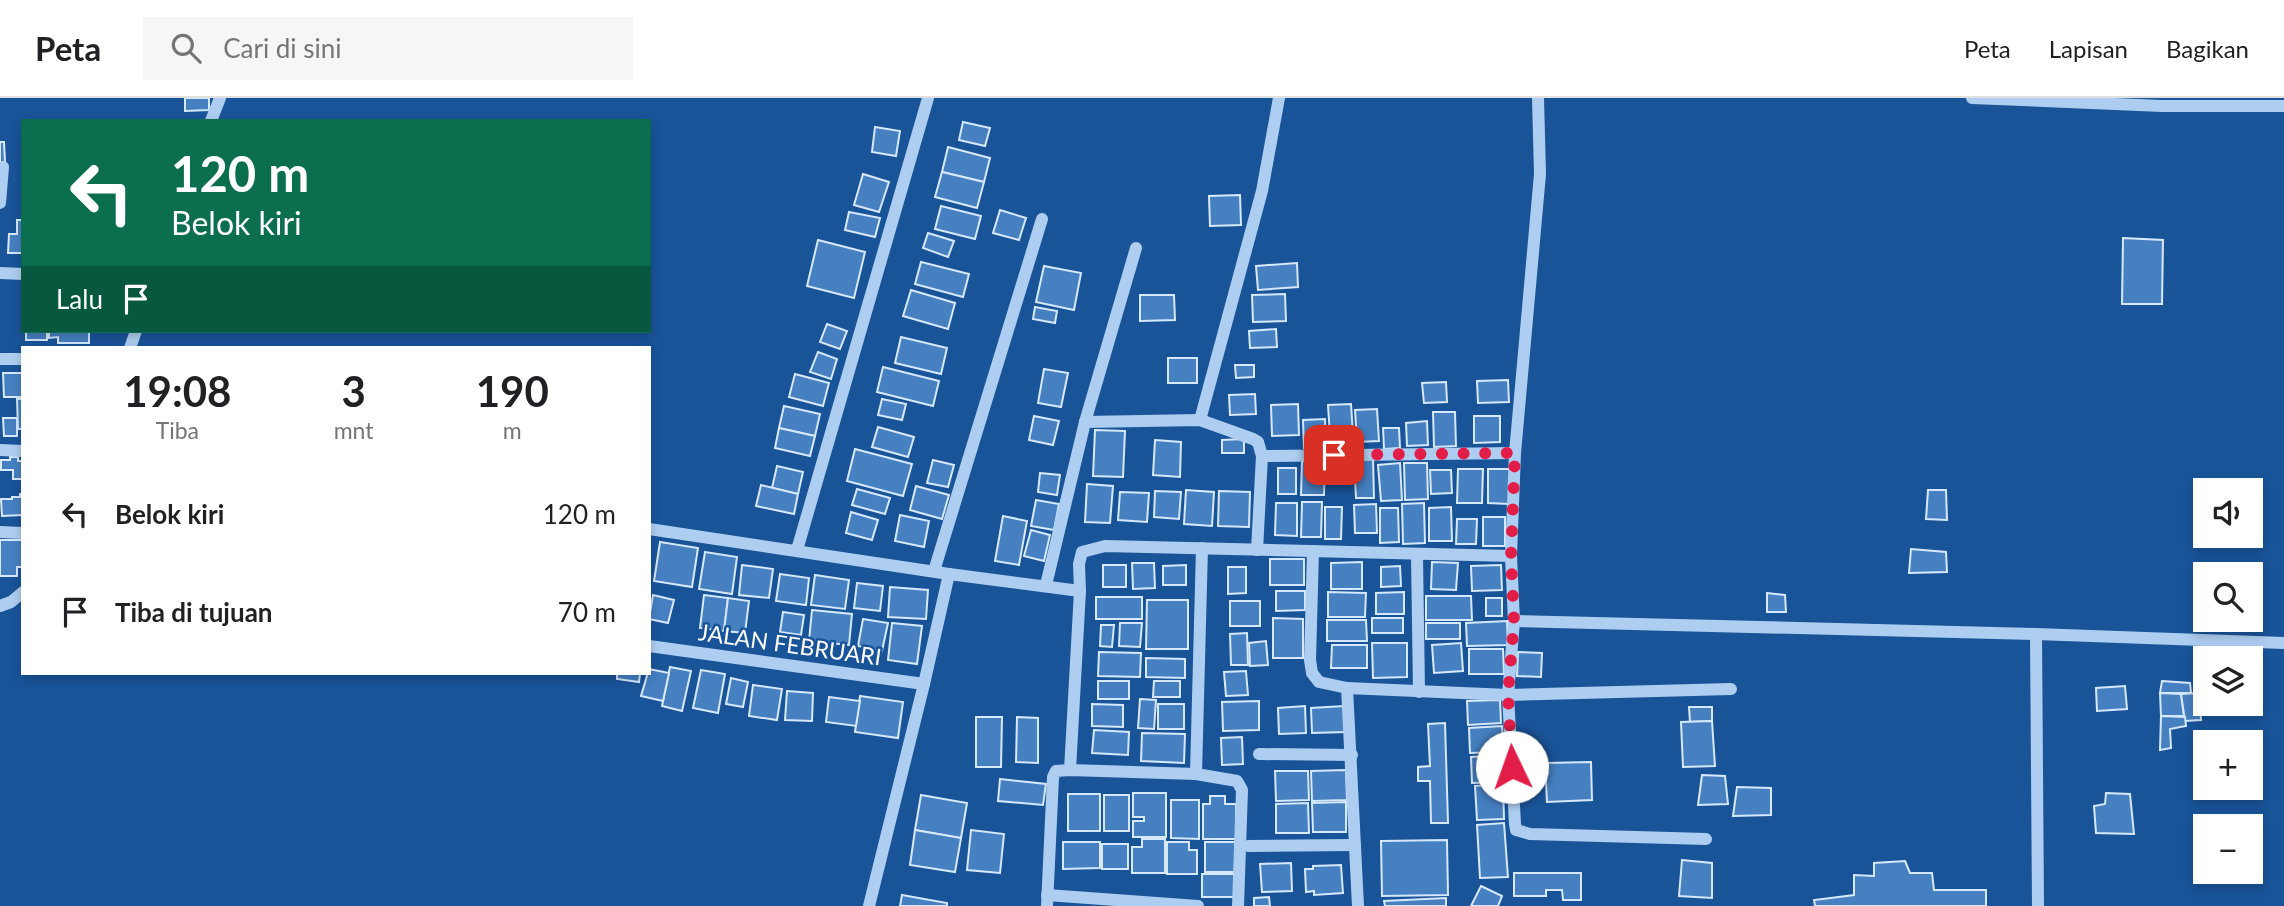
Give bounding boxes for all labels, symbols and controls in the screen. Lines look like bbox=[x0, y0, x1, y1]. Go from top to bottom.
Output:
search box bbox=[143, 17, 633, 80]
text: Peta bbox=[35, 28, 101, 68]
icon: search bbox=[167, 29, 205, 67]
text: Cari di sini bbox=[223, 32, 342, 64]
text: Peta bbox=[1964, 34, 2011, 63]
text: Lapisan bbox=[2049, 34, 2128, 63]
text: Bagikan bbox=[2166, 34, 2249, 63]
text: 120 m bbox=[171, 144, 309, 202]
icon: left bbox=[56, 147, 147, 238]
text: Belok kiri bbox=[171, 203, 302, 242]
icon: arrive bbox=[117, 280, 155, 318]
text: Lalu bbox=[56, 283, 103, 315]
text: 19:08 bbox=[123, 366, 231, 416]
text: 3 bbox=[341, 366, 366, 416]
text: 190 bbox=[476, 366, 549, 416]
text: Tiba bbox=[156, 416, 199, 444]
text: mnt bbox=[334, 416, 373, 444]
text: m bbox=[503, 416, 522, 444]
pin bbox=[1304, 425, 1364, 485]
icon: arrive bbox=[1315, 436, 1353, 474]
map controls bbox=[2193, 478, 2263, 884]
button: sound bbox=[2193, 478, 2263, 548]
icon: left bbox=[56, 495, 94, 533]
text: Belok kiri bbox=[115, 498, 224, 530]
text: 120 m bbox=[543, 498, 616, 530]
button: search bbox=[2193, 562, 2263, 632]
icon: arrive bbox=[56, 593, 94, 631]
text: Tiba di tujuan bbox=[115, 596, 273, 628]
text: 70 m bbox=[558, 596, 616, 628]
street label: JALAN FEBRUARI bbox=[697, 617, 883, 671]
button: layers bbox=[2193, 646, 2263, 716]
position arrow bbox=[1475, 730, 1549, 804]
button: + bbox=[2193, 730, 2263, 800]
button: − bbox=[2193, 814, 2263, 884]

